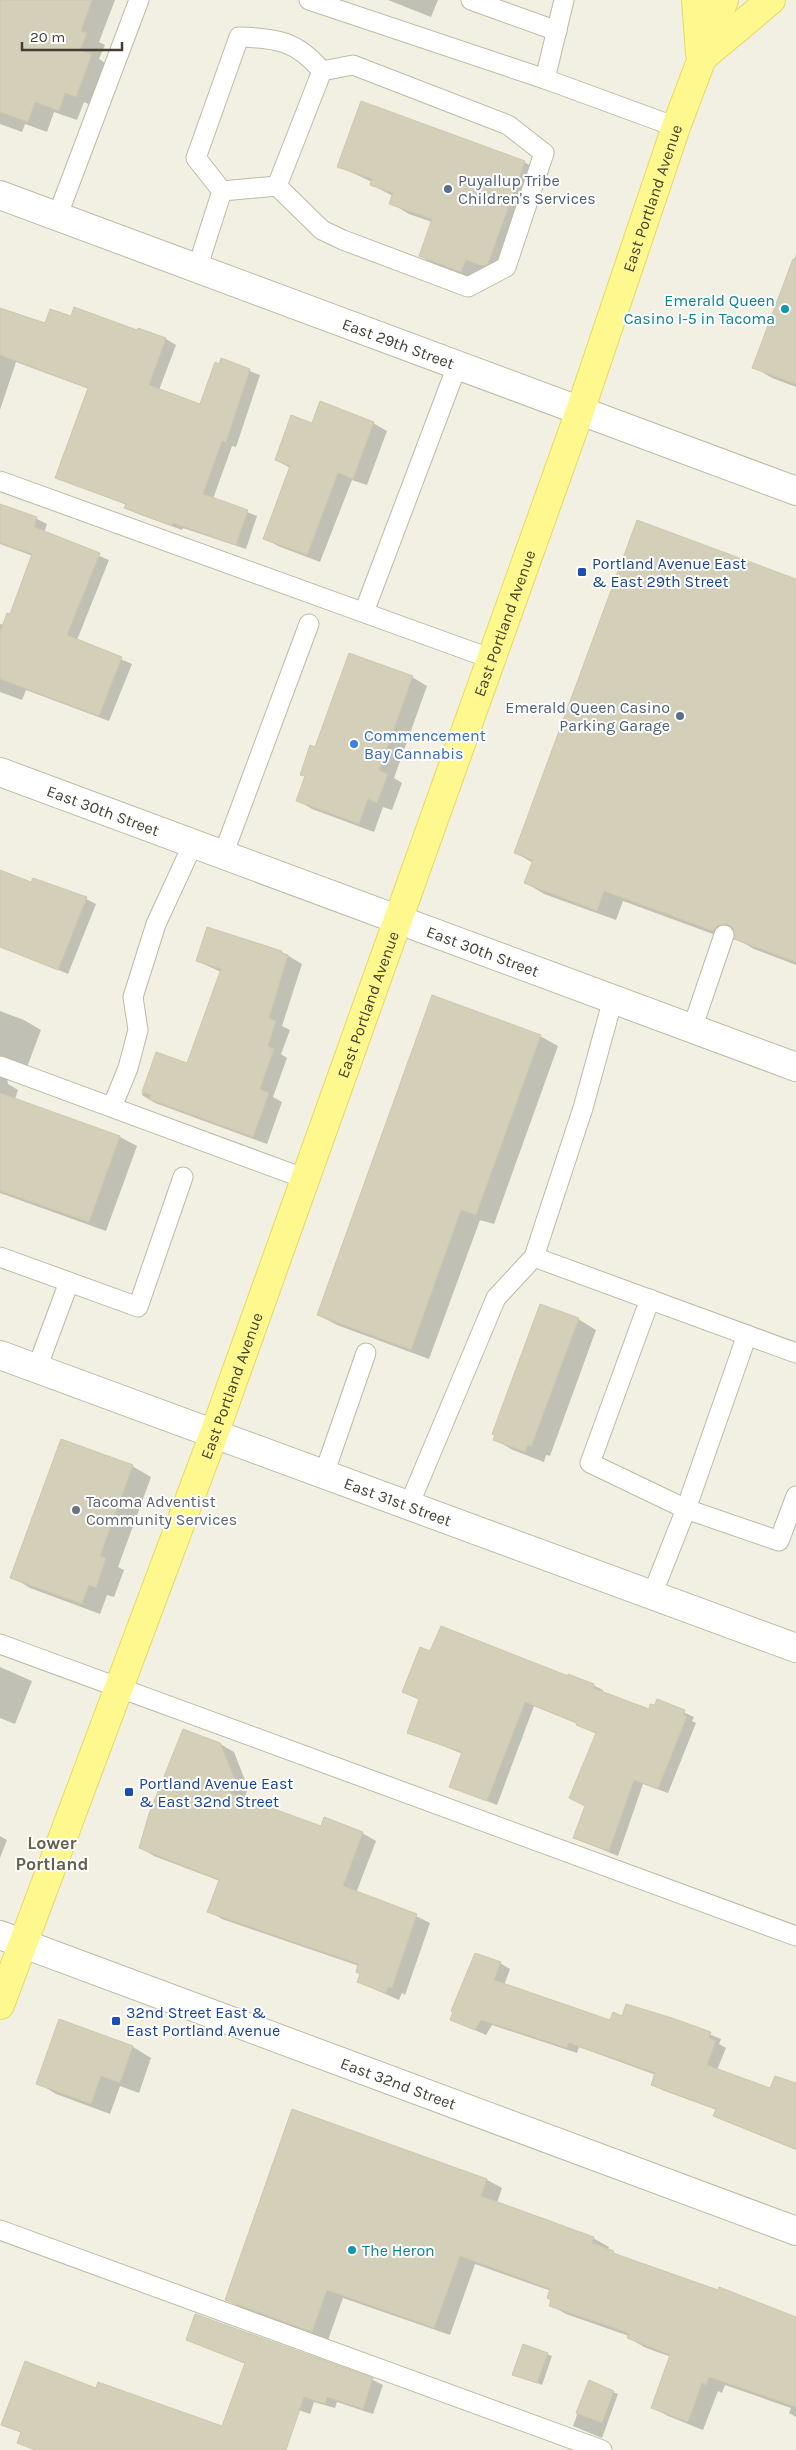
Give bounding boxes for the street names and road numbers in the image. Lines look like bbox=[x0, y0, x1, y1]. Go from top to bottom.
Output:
street label: East Portland Avenue bbox=[618, 122, 686, 274]
street label: East 29th Street bbox=[340, 314, 457, 373]
street label: East Portland Avenue bbox=[469, 547, 539, 699]
street label: East 30th Street bbox=[44, 781, 162, 840]
street label: East 30th Street bbox=[424, 921, 542, 980]
street label: East Portland Avenue bbox=[333, 929, 403, 1080]
street label: East Portland Avenue bbox=[196, 1310, 266, 1462]
street label: East 31st Street bbox=[342, 1473, 454, 1530]
street label: East 32nd Street bbox=[338, 2053, 459, 2113]

